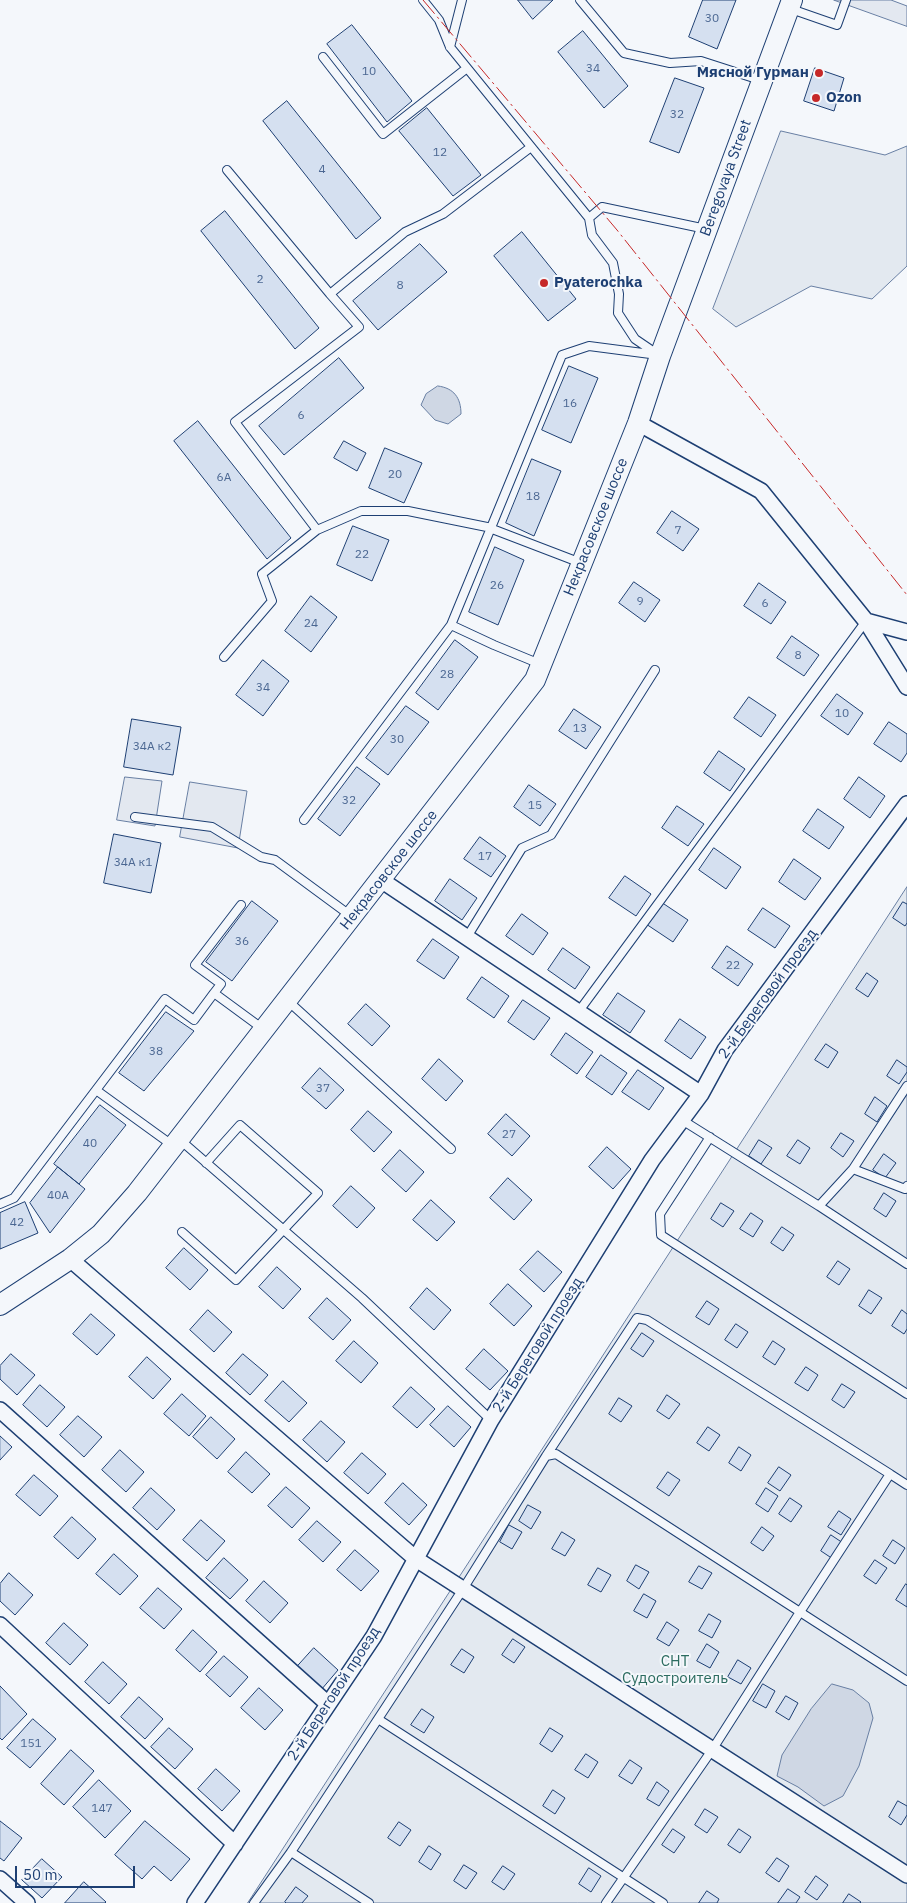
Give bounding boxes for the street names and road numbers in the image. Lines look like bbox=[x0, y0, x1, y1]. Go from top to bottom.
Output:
street label: Beregovaya Street bbox=[697, 117, 755, 239]
street label: Некрасовское шоссе bbox=[560, 455, 632, 599]
street label: Некрасовское шоссе bbox=[337, 806, 441, 934]
street label: 2-й Береговой проезд bbox=[715, 926, 821, 1062]
street label: 2-й Береговой проезд bbox=[489, 1274, 587, 1416]
street label: 2-й Береговой проезд bbox=[284, 1624, 384, 1764]

